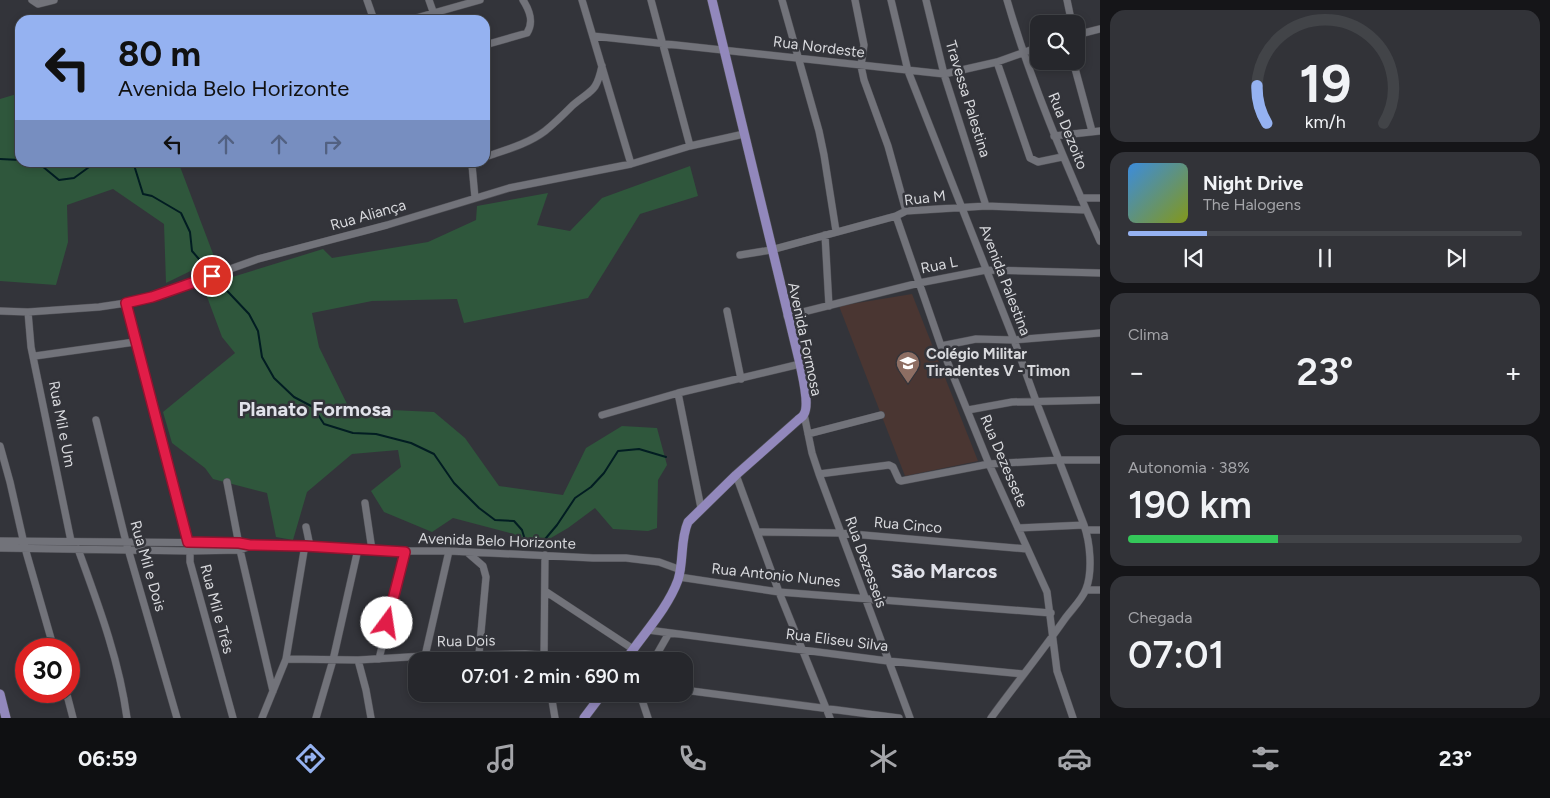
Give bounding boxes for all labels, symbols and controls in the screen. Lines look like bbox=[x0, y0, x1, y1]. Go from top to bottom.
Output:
map controls bbox=[1030, 15, 1085, 70]
button: search bbox=[1030, 15, 1085, 70]
street label: Rua Nordeste bbox=[772, 32, 866, 62]
text: 80 m bbox=[118, 33, 201, 75]
icon: left bbox=[35, 35, 100, 100]
street label: Travessa Palestina bbox=[942, 38, 994, 160]
text: 19 bbox=[1299, 53, 1351, 115]
text: Avenida Belo Horizonte bbox=[118, 75, 349, 102]
street label: Rua Dezoito bbox=[1044, 90, 1092, 172]
text: km/h bbox=[1305, 111, 1345, 132]
icon: left bbox=[159, 130, 187, 158]
icon: ahead bbox=[212, 130, 240, 158]
icon: ahead bbox=[265, 130, 293, 158]
icon: right bbox=[318, 130, 346, 158]
text: Night Drive bbox=[1203, 172, 1303, 195]
street label: Rua M bbox=[903, 187, 947, 209]
text: The Halogens bbox=[1203, 195, 1301, 214]
street label: Rua Aliança bbox=[328, 196, 408, 234]
street label: Avenida Palestina bbox=[976, 222, 1034, 338]
icon: previous bbox=[1180, 244, 1208, 272]
icon: pause bbox=[1311, 244, 1339, 272]
icon: next bbox=[1442, 244, 1470, 272]
street label: Rua L bbox=[919, 253, 959, 277]
pin bbox=[191, 255, 233, 297]
icon: arrive bbox=[198, 262, 226, 290]
street label: Avenida Formosa bbox=[784, 281, 826, 397]
text: Clima bbox=[1128, 325, 1169, 344]
place label: Colégio Militar Tiradentes V - Timon bbox=[926, 345, 1070, 380]
text: 23° bbox=[1297, 349, 1353, 395]
school or university icon: Colégio Militar Tiradentes V - Timon bbox=[895, 350, 921, 384]
text: − bbox=[1128, 355, 1145, 389]
text: + bbox=[1505, 355, 1522, 389]
street label: Rua Mil e Um bbox=[45, 379, 79, 469]
district label: Planato Formosa bbox=[238, 397, 392, 421]
street label: Rua Dezessete bbox=[976, 412, 1032, 510]
text: Autonomia · 38% bbox=[1128, 458, 1250, 477]
text: 190 km bbox=[1128, 482, 1252, 528]
street label: Rua Cinco bbox=[873, 513, 943, 537]
street label: Rua Dezesseis bbox=[841, 514, 891, 610]
street label: Rua Mil e Dois bbox=[126, 518, 170, 614]
street label: Avenida Belo Horizonte bbox=[418, 529, 576, 553]
street label: Rua Antonio Nunes bbox=[711, 559, 841, 591]
district label: São Marcos bbox=[891, 559, 997, 583]
street label: Rua Mil e Três bbox=[196, 562, 238, 656]
position arrow bbox=[360, 596, 412, 648]
text: Chegada bbox=[1128, 608, 1192, 627]
street label: Rua Eliseu Silva bbox=[785, 625, 889, 655]
street label: Rua Dois bbox=[437, 631, 495, 651]
text: 07:01 bbox=[1128, 632, 1224, 678]
speed limit sign: 30 bbox=[15, 638, 80, 703]
text: 07:01 · 2 min · 690 m bbox=[461, 665, 640, 688]
icon: directions bbox=[293, 741, 328, 776]
icon: music bbox=[484, 741, 519, 776]
icon: phone bbox=[675, 741, 710, 776]
icon: climate bbox=[866, 741, 901, 776]
icon: car bbox=[1057, 741, 1092, 776]
icon: filters bbox=[1248, 741, 1283, 776]
text: 06:59 bbox=[78, 745, 137, 772]
text: 23° bbox=[1439, 745, 1472, 772]

